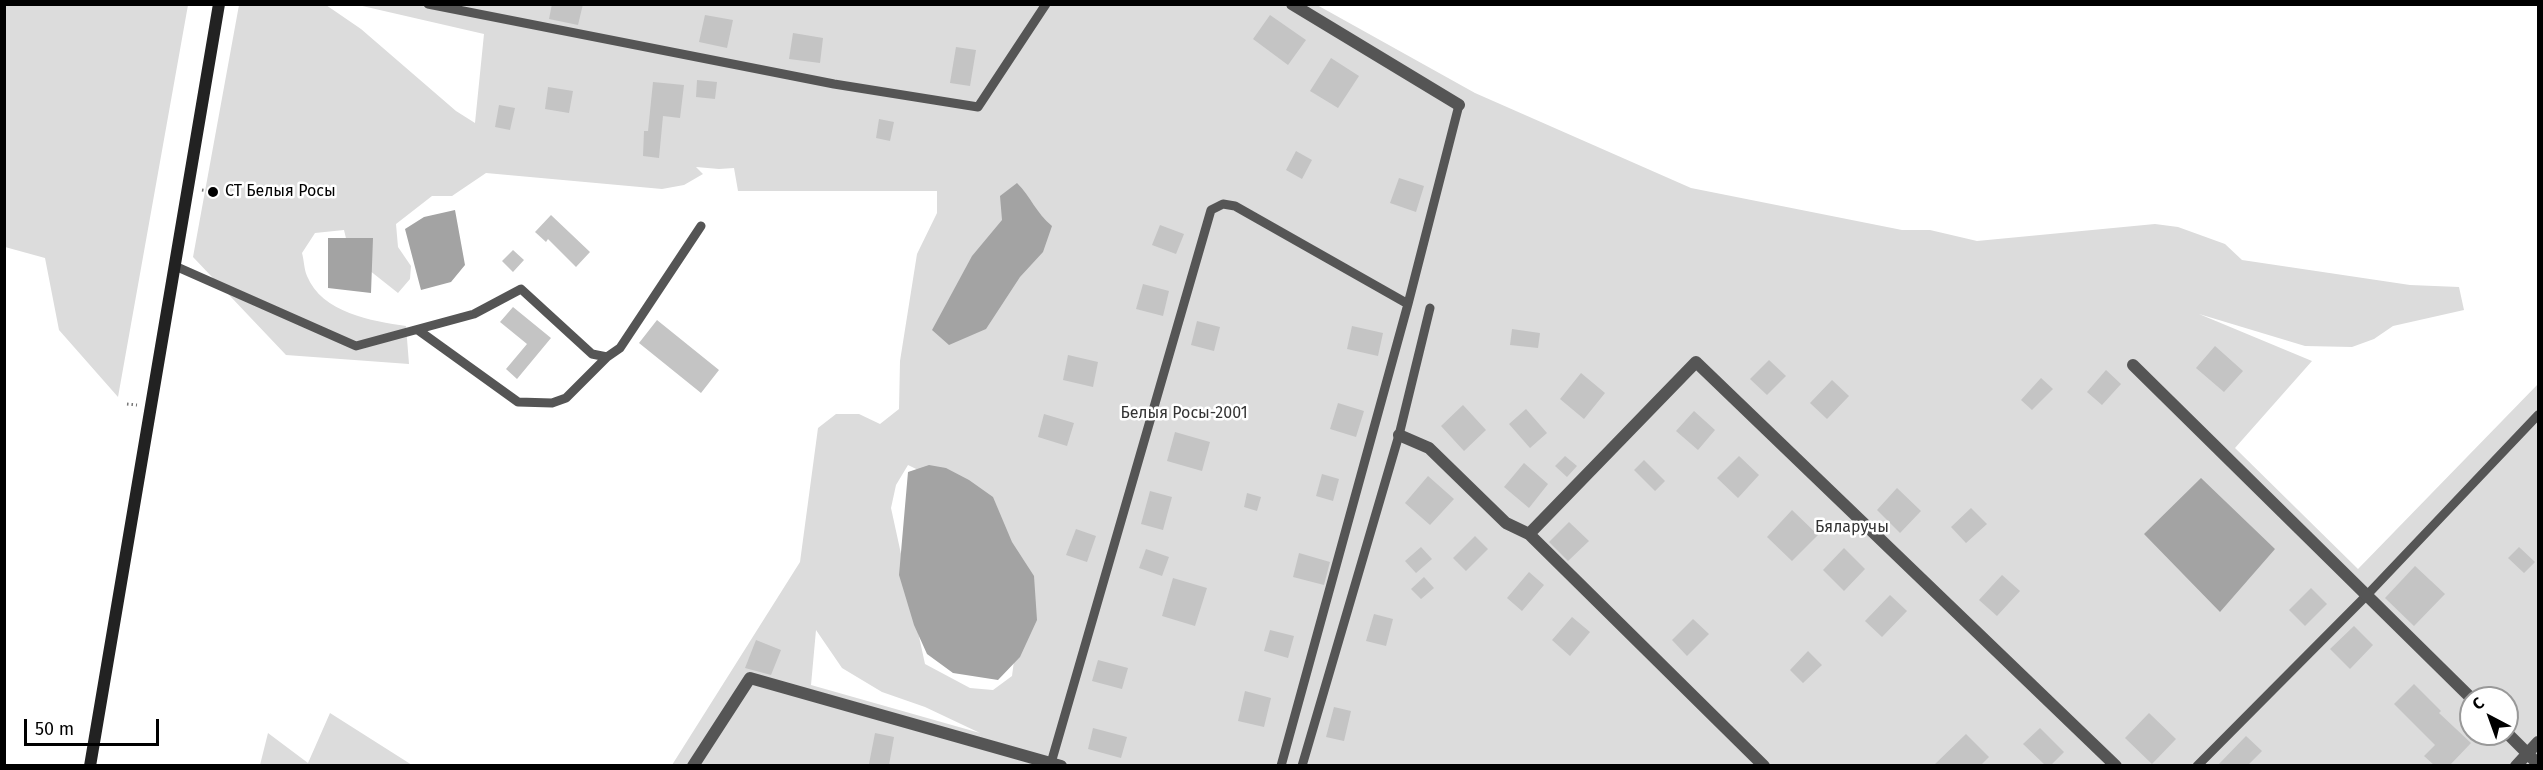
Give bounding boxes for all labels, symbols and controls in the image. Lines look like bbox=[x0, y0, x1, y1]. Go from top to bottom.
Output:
place label: СТ Белыя Росы bbox=[225, 182, 336, 202]
marker: СТ Белыя Росы bbox=[206, 185, 220, 199]
park label: Белыя Росы-2001 bbox=[1120, 404, 1248, 424]
park label: Бяларучы bbox=[1815, 518, 1889, 538]
north arrow bbox=[2459, 686, 2519, 746]
text: С bbox=[2468, 693, 2488, 714]
scale bar bbox=[27, 707, 162, 745]
text: 50 m bbox=[35, 718, 74, 740]

